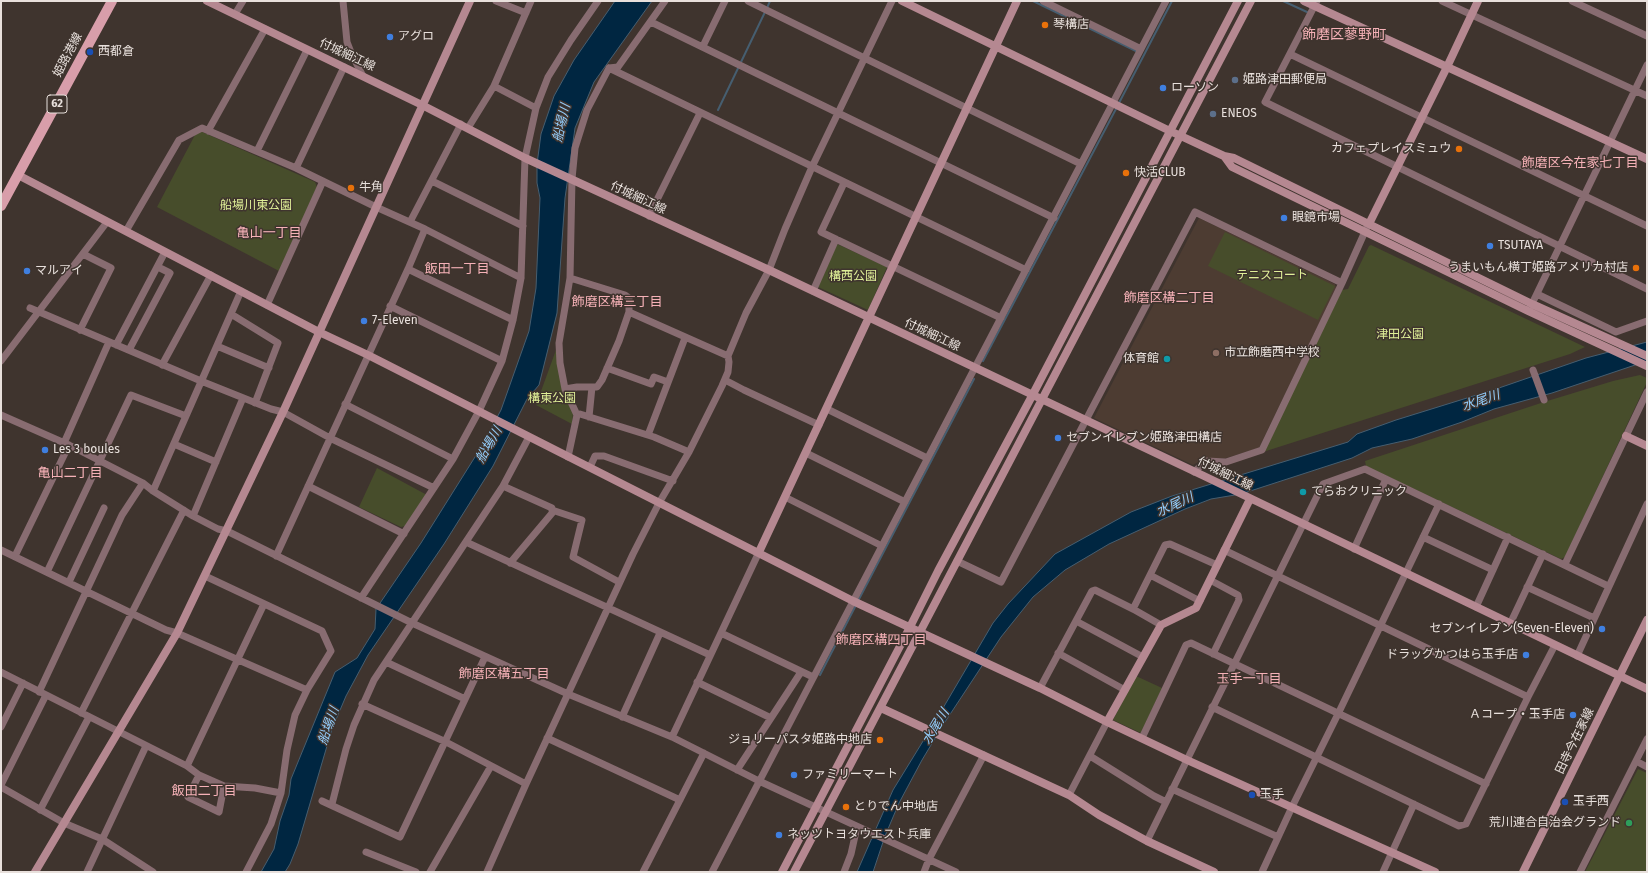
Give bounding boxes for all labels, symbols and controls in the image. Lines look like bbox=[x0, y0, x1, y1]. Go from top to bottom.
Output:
place label: 琴構店 bbox=[1053, 18, 1089, 32]
marker: 琴構店 bbox=[1040, 20, 1050, 30]
district label: 飾磨区蓼野町 bbox=[1302, 27, 1386, 43]
street label: 姫路港線 bbox=[50, 30, 86, 80]
place label: アグロ bbox=[398, 30, 434, 44]
marker: アグロ bbox=[385, 32, 395, 42]
street label: 付城細江線 bbox=[317, 36, 377, 74]
place label: 西都倉 bbox=[98, 45, 134, 59]
marker: 西都倉 bbox=[85, 47, 95, 57]
place label: 姫路津田郵便局 bbox=[1243, 73, 1327, 87]
marker: 姫路津田郵便局 bbox=[1230, 75, 1240, 85]
place label: ローソン bbox=[1171, 81, 1219, 95]
marker: ローソン bbox=[1158, 83, 1168, 93]
road number: 62 bbox=[47, 95, 67, 113]
water label: 船場川 bbox=[550, 102, 574, 144]
place label: ENEOS bbox=[1221, 107, 1257, 121]
marker: ENEOS bbox=[1208, 109, 1218, 119]
place label: カフェプレイスミュウ bbox=[1331, 142, 1451, 156]
marker: カフェプレイスミュウ bbox=[1454, 144, 1464, 154]
district label: 飾磨区今在家七丁目 bbox=[1522, 155, 1638, 171]
place label: 快活CLUB bbox=[1134, 166, 1186, 180]
marker: 快活CLUB bbox=[1121, 168, 1131, 178]
street label: 付城細江線 bbox=[608, 179, 668, 217]
place label: 牛角 bbox=[359, 181, 383, 195]
marker: 牛角 bbox=[346, 183, 356, 193]
park label: 船場川東公園 bbox=[220, 199, 292, 213]
place label: 眼鏡市場 bbox=[1292, 211, 1340, 225]
marker: 眼鏡市場 bbox=[1279, 213, 1289, 223]
district label: 亀山一丁目 bbox=[237, 225, 301, 241]
place label: TSUTAYA bbox=[1498, 239, 1543, 253]
marker: TSUTAYA bbox=[1485, 241, 1495, 251]
district label: 飯田一丁目 bbox=[425, 261, 489, 277]
place label: うまいもん横丁姫路アメリカ村店 bbox=[1448, 261, 1628, 275]
marker: うまいもん横丁姫路アメリカ村店 bbox=[1631, 263, 1641, 273]
place label: マルアイ bbox=[35, 264, 83, 278]
marker: マルアイ bbox=[22, 266, 32, 276]
park label: テニスコート bbox=[1236, 269, 1308, 283]
park label: 構西公園 bbox=[829, 270, 877, 284]
district label: 飾磨区構二丁目 bbox=[1124, 290, 1214, 306]
district label: 飾磨区構三丁目 bbox=[572, 294, 662, 310]
place label: 7-Eleven bbox=[372, 314, 418, 328]
marker: 7-Eleven bbox=[359, 316, 369, 326]
street label: 付城細江線 bbox=[902, 316, 962, 354]
park label: 津田公園 bbox=[1376, 328, 1424, 342]
place label: 市立飾磨西中学校 bbox=[1224, 346, 1320, 360]
marker: 市立飾磨西中学校 bbox=[1211, 348, 1221, 358]
place label: 体育館 bbox=[1123, 352, 1159, 366]
marker: 体育館 bbox=[1162, 354, 1172, 364]
water label: 水尾川 bbox=[1460, 387, 1502, 415]
park label: 構東公園 bbox=[528, 392, 576, 406]
water label: 船場川 bbox=[472, 424, 506, 466]
place label: セブンイレブン姫路津田構店 bbox=[1066, 431, 1222, 445]
marker: セブンイレブン姫路津田構店 bbox=[1053, 433, 1063, 443]
place label: Les 3 boules bbox=[53, 443, 120, 457]
marker: Les 3 boules bbox=[40, 445, 50, 455]
street label: 付城細江線 bbox=[1195, 454, 1255, 494]
district label: 亀山二丁目 bbox=[38, 465, 102, 481]
place label: てらおクリニック bbox=[1311, 485, 1407, 499]
marker: てらおクリニック bbox=[1298, 487, 1308, 497]
water label: 水尾川 bbox=[1154, 490, 1196, 520]
place label: セブンイレブン(Seven-Eleven) bbox=[1429, 622, 1594, 636]
marker: セブンイレブン(Seven-Eleven) bbox=[1597, 624, 1607, 634]
district label: 飾磨区構四丁目 bbox=[836, 632, 926, 648]
place label: ドラッグかつはら玉手店 bbox=[1386, 648, 1518, 662]
marker: ドラッグかつはら玉手店 bbox=[1521, 650, 1531, 660]
district label: 飾磨区構五丁目 bbox=[459, 666, 549, 682]
district label: 玉手一丁目 bbox=[1217, 671, 1281, 687]
water label: 船場川 bbox=[315, 705, 343, 747]
street label: 田寺今在家線 bbox=[1553, 705, 1597, 777]
water label: 水尾川 bbox=[919, 706, 953, 748]
place label: Ａコープ・玉手店 bbox=[1469, 708, 1565, 722]
marker: Ａコープ・玉手店 bbox=[1568, 710, 1578, 720]
place label: ジョリーパスタ姫路中地店 bbox=[728, 733, 872, 747]
marker: ジョリーパスタ姫路中地店 bbox=[875, 735, 885, 745]
place label: ファミリーマート bbox=[802, 768, 898, 782]
marker: ファミリーマート bbox=[789, 770, 799, 780]
district label: 飯田二丁目 bbox=[172, 783, 236, 799]
place label: 玉手 bbox=[1260, 788, 1284, 802]
marker: 玉手 bbox=[1247, 790, 1257, 800]
place label: 玉手西 bbox=[1573, 795, 1609, 809]
marker: 玉手西 bbox=[1560, 797, 1570, 807]
place label: とりでん中地店 bbox=[854, 800, 938, 814]
marker: とりでん中地店 bbox=[841, 802, 851, 812]
place label: 荒川連合自治会グランド bbox=[1489, 816, 1621, 830]
marker: 荒川連合自治会グランド bbox=[1624, 818, 1634, 828]
place label: ネッツトヨタウエスト兵庫 bbox=[787, 828, 931, 842]
marker: ネッツトヨタウエスト兵庫 bbox=[774, 830, 784, 840]

